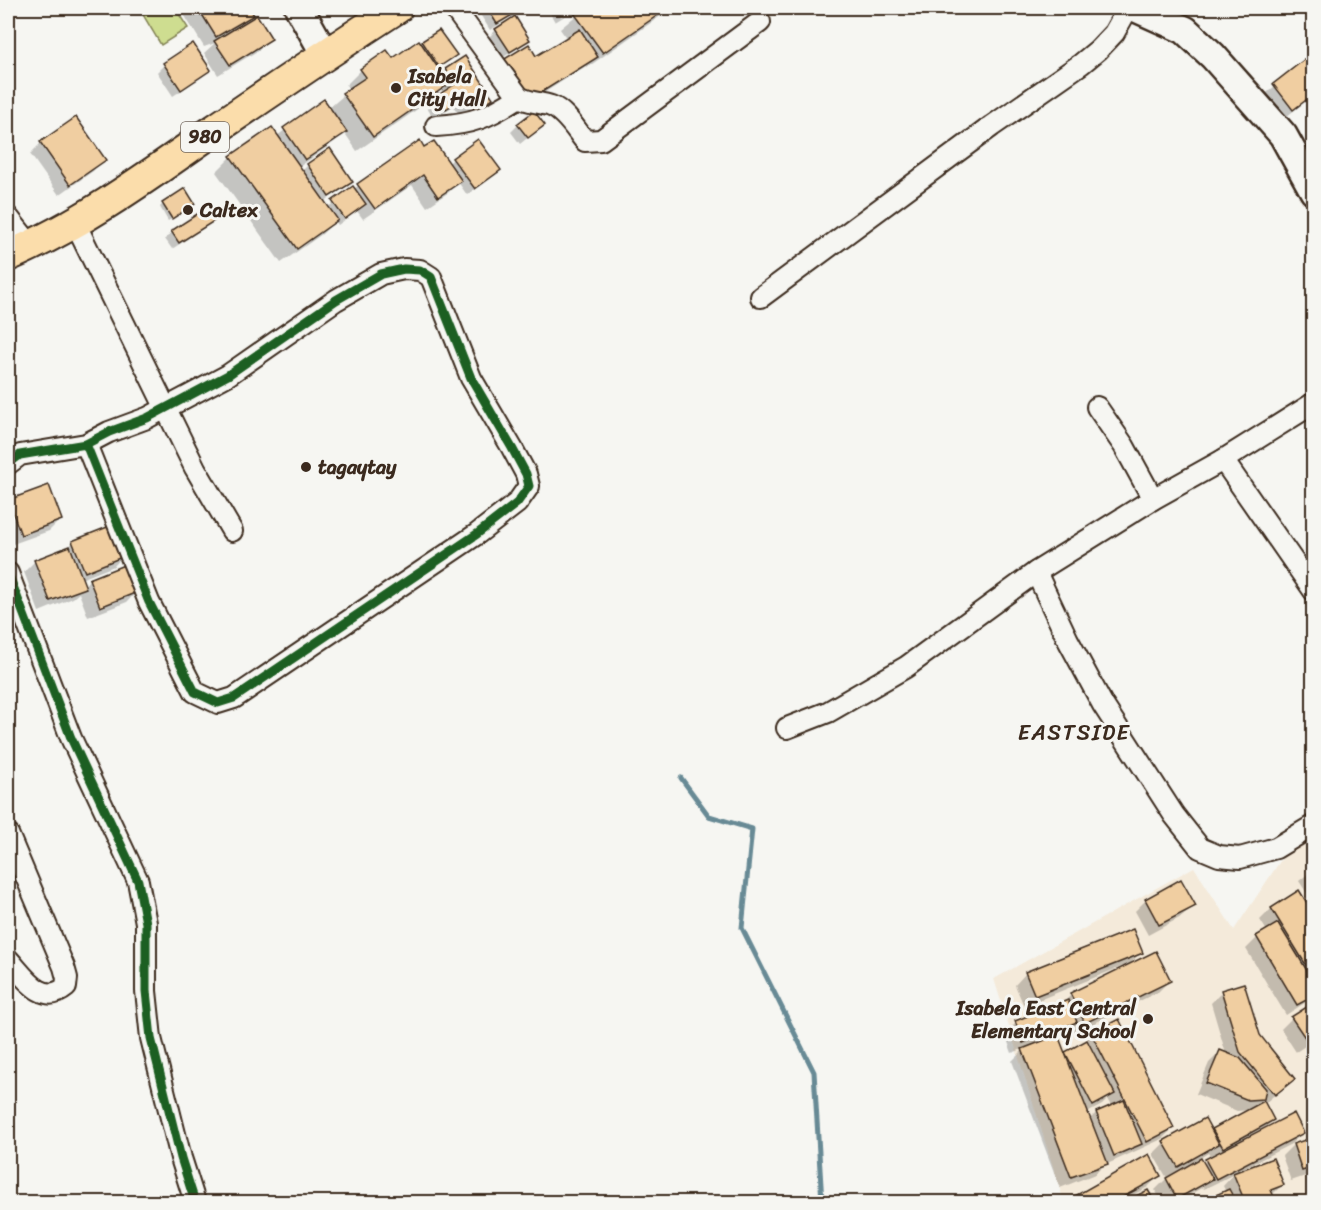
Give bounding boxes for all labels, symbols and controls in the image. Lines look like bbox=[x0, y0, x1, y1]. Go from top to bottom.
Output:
place label: Isabela City Hall bbox=[407, 59, 487, 117]
marker: Isabela City Hall bbox=[389, 81, 403, 95]
road number: 980 bbox=[181, 122, 229, 152]
place label: Caltex bbox=[199, 193, 258, 228]
marker: Caltex bbox=[181, 203, 195, 217]
place label: tagaytay bbox=[318, 450, 397, 485]
marker: tagaytay bbox=[299, 460, 313, 474]
district label: EASTSIDE bbox=[1018, 713, 1131, 752]
place label: Isabela East Central Elementary School bbox=[955, 991, 1137, 1049]
marker: Isabela East Central Elementary School bbox=[1141, 1012, 1155, 1026]

